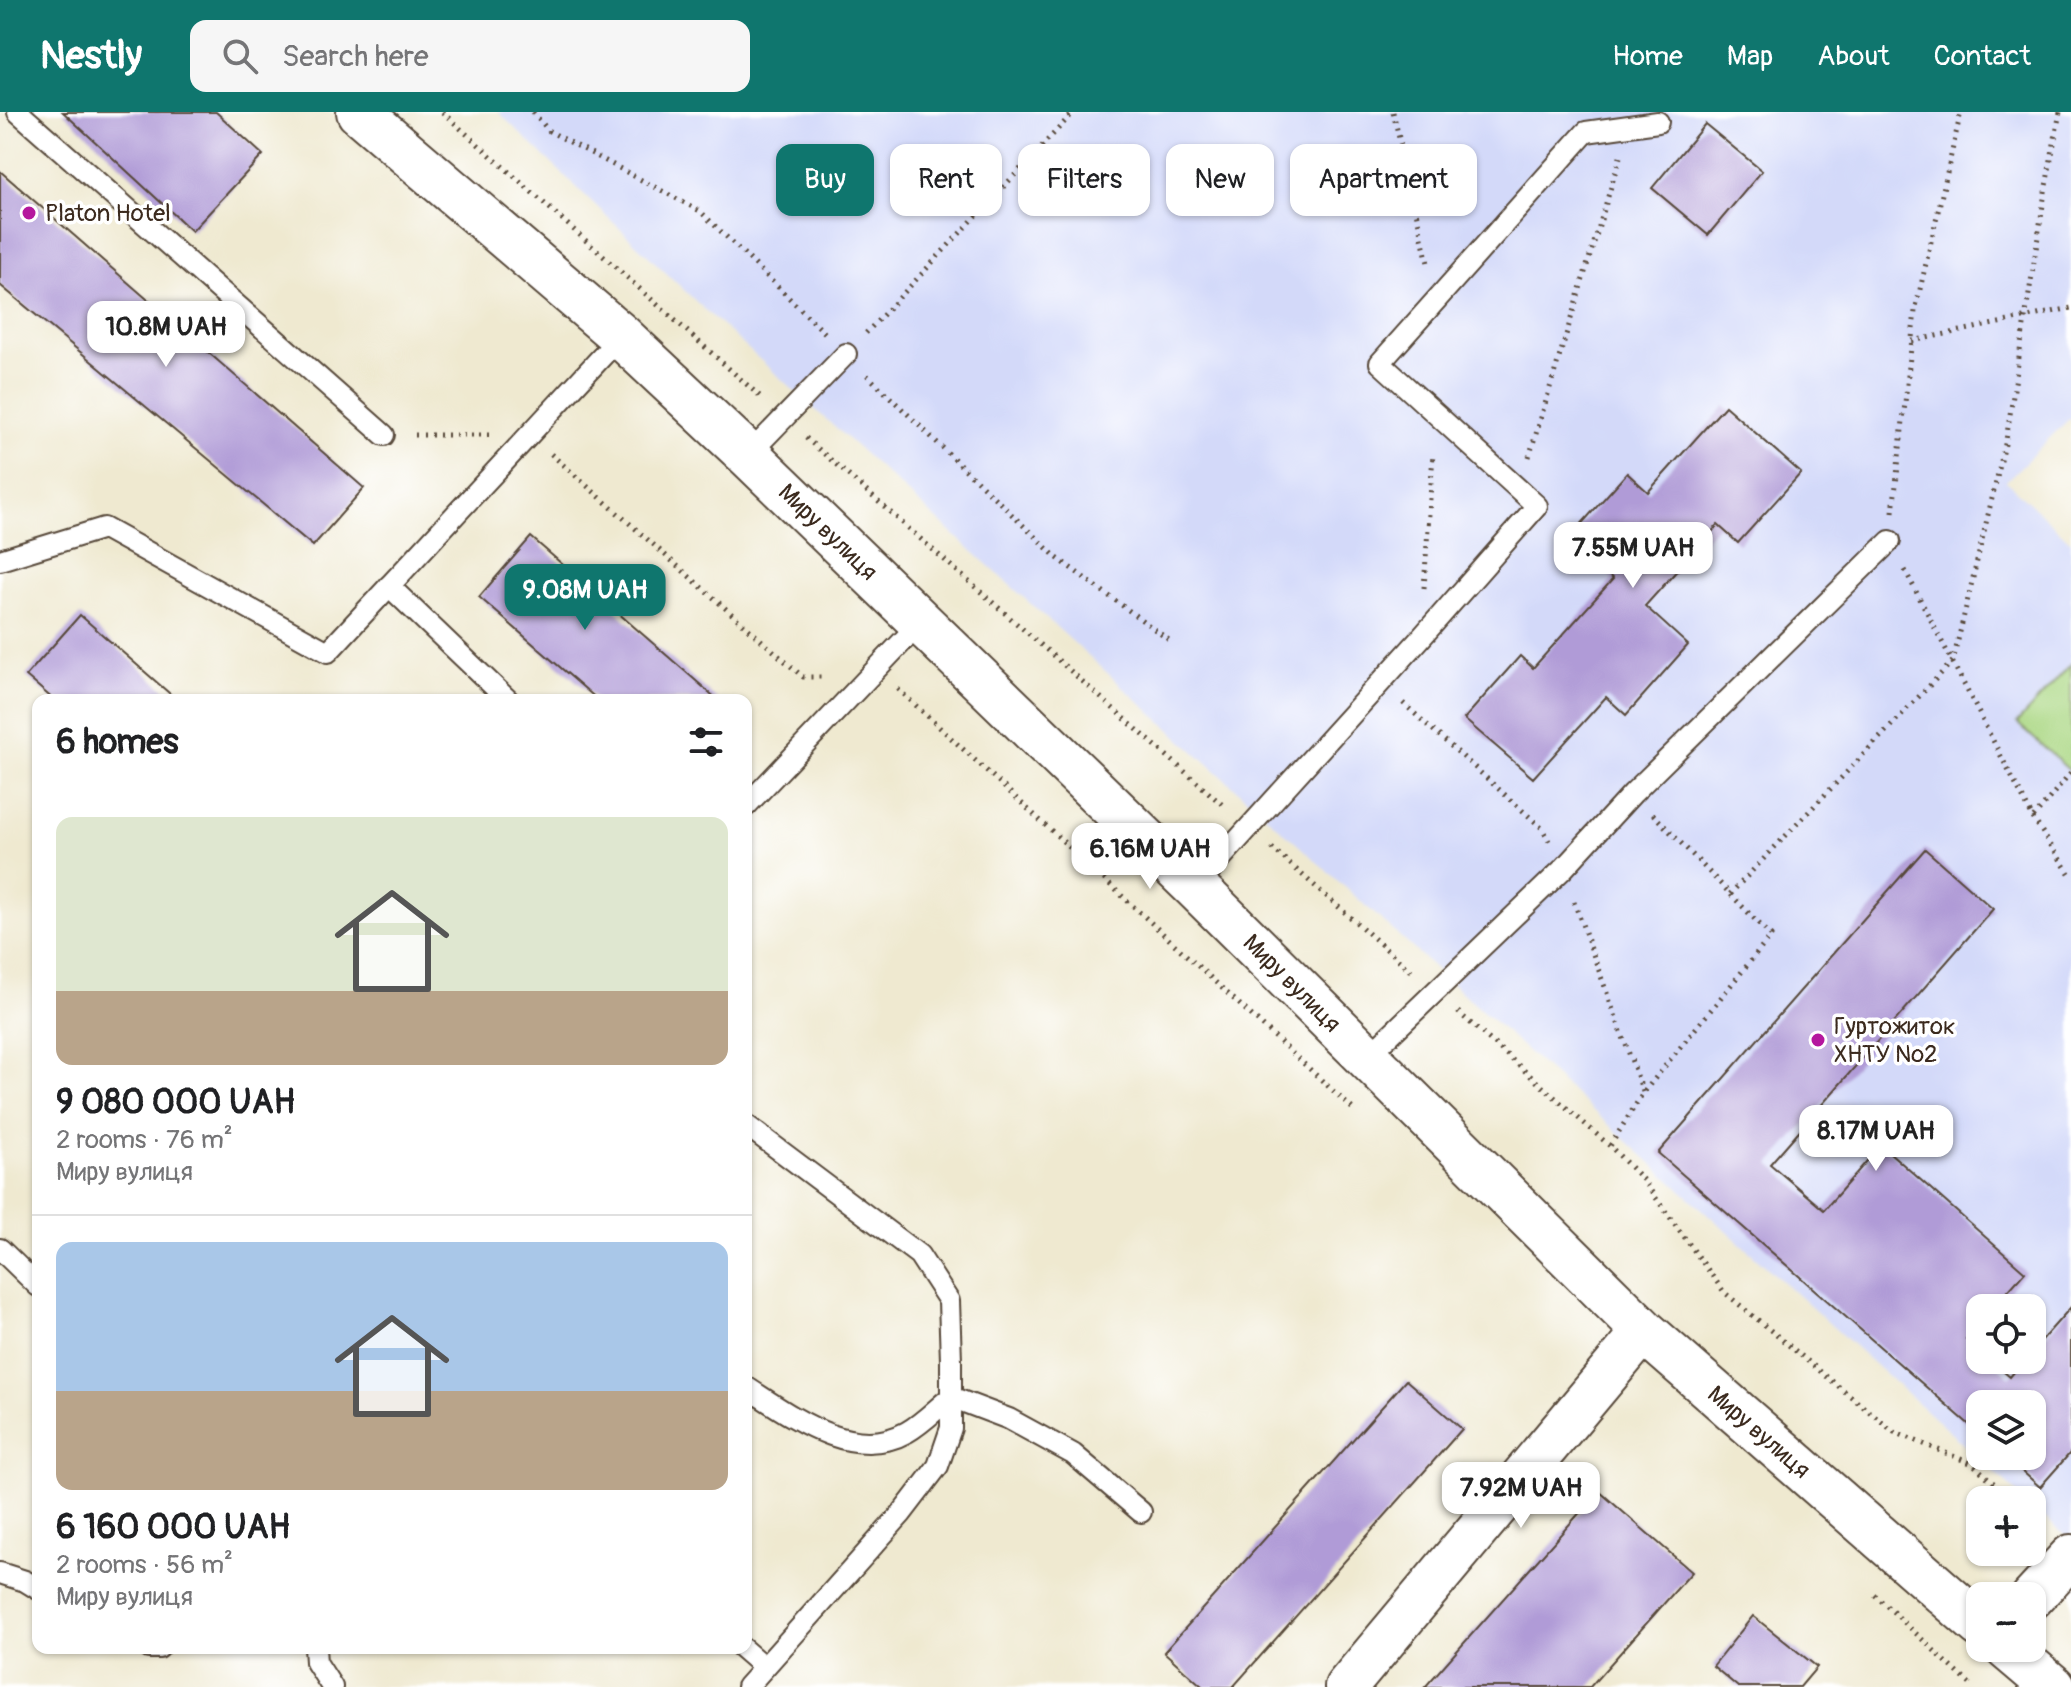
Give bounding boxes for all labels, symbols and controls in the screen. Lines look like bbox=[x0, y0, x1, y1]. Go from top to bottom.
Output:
search box bbox=[190, 20, 750, 92]
text: Nestly bbox=[40, 32, 142, 80]
icon: search bbox=[218, 34, 262, 78]
text: Search here bbox=[282, 38, 429, 75]
text: Home bbox=[1612, 39, 1683, 74]
text: Map bbox=[1727, 39, 1773, 74]
text: About bbox=[1817, 39, 1890, 74]
text: Contact bbox=[1934, 39, 2031, 74]
chip: Buy bbox=[776, 144, 874, 216]
chip: Rent bbox=[890, 144, 1002, 216]
chip: Filters bbox=[1018, 144, 1150, 216]
chip: New bbox=[1166, 144, 1274, 216]
chip: Apartment bbox=[1290, 144, 1477, 216]
place label: Platon Hotel bbox=[45, 199, 171, 228]
marker: Platon Hotel bbox=[20, 204, 38, 222]
pin: 10.8M UAH bbox=[74, 301, 258, 369]
text: 10.8M UAH bbox=[105, 311, 227, 343]
street label: Миру вулиця bbox=[772, 478, 883, 587]
pin: 7.55M UAH bbox=[1541, 522, 1725, 590]
text: 7.55M UAH bbox=[1572, 532, 1694, 564]
pin: 9.08M UAH bbox=[493, 564, 677, 632]
text: 9.08M UAH bbox=[523, 574, 647, 606]
icon: filters bbox=[684, 720, 728, 764]
text: 6 homes bbox=[56, 721, 179, 764]
pin: 6.16M UAH bbox=[1058, 823, 1242, 891]
text: 6.16M UAH bbox=[1089, 833, 1211, 865]
icon: home bbox=[320, 869, 464, 1013]
street label: Миру вулиця bbox=[1237, 928, 1347, 1038]
place label: Гуртожиток ХНТУ №2 bbox=[1834, 1012, 1955, 1069]
marker: Гуртожиток ХНТУ №2 bbox=[1809, 1031, 1827, 1049]
text: 9 080 000 UAH bbox=[56, 1081, 295, 1124]
pin: 8.17M UAH bbox=[1784, 1105, 1968, 1173]
text: 8.17M UAH bbox=[1817, 1115, 1935, 1147]
text: 2 rooms · 76 m² bbox=[56, 1124, 233, 1156]
text: Миру вулиця bbox=[56, 1156, 193, 1188]
icon: home bbox=[320, 1294, 464, 1438]
map controls bbox=[1966, 1294, 2046, 1662]
button: locate bbox=[1966, 1294, 2046, 1374]
street label: Миру вулиця bbox=[1701, 1380, 1816, 1485]
button: layers bbox=[1966, 1390, 2046, 1470]
pin: 7.92M UAH bbox=[1429, 1462, 1613, 1530]
text: 7.92M UAH bbox=[1460, 1472, 1582, 1504]
button: + bbox=[1966, 1486, 2046, 1566]
text: 6 160 000 UAH bbox=[56, 1506, 290, 1549]
text: 2 rooms · 56 m² bbox=[56, 1549, 233, 1581]
text: Миру вулиця bbox=[56, 1581, 193, 1613]
button: − bbox=[1966, 1582, 2046, 1662]

